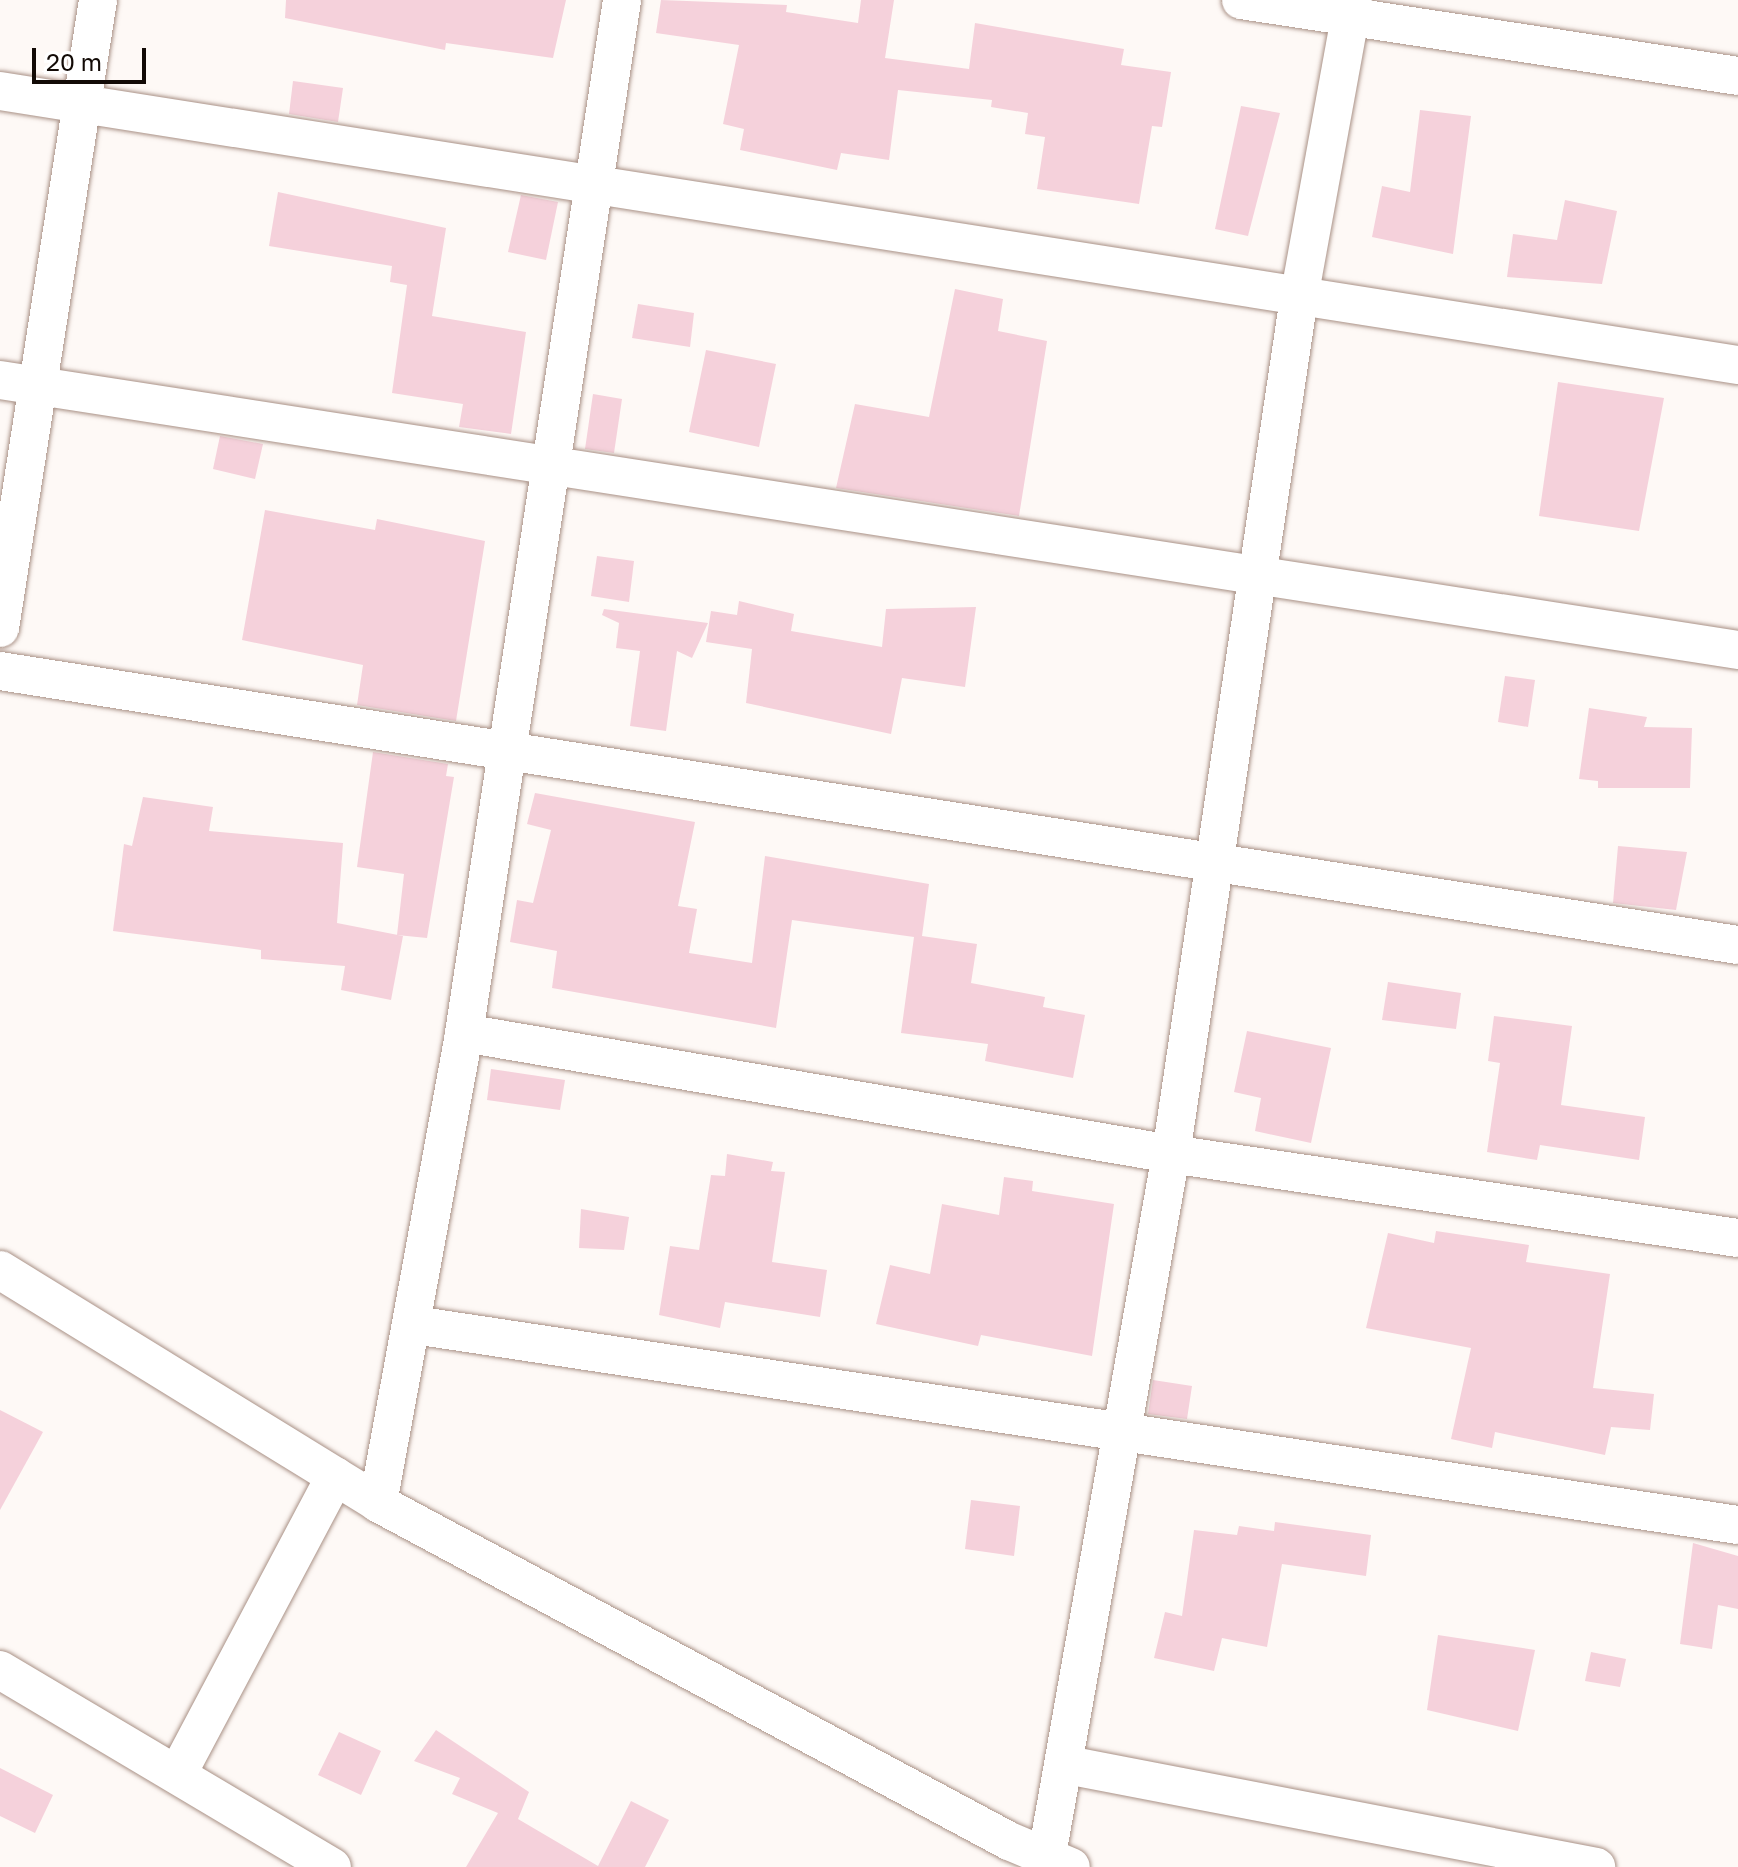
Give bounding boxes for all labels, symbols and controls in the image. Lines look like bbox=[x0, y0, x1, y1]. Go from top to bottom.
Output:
scale bar bbox=[36, 32, 150, 82]
text: 20 m bbox=[46, 47, 102, 76]

